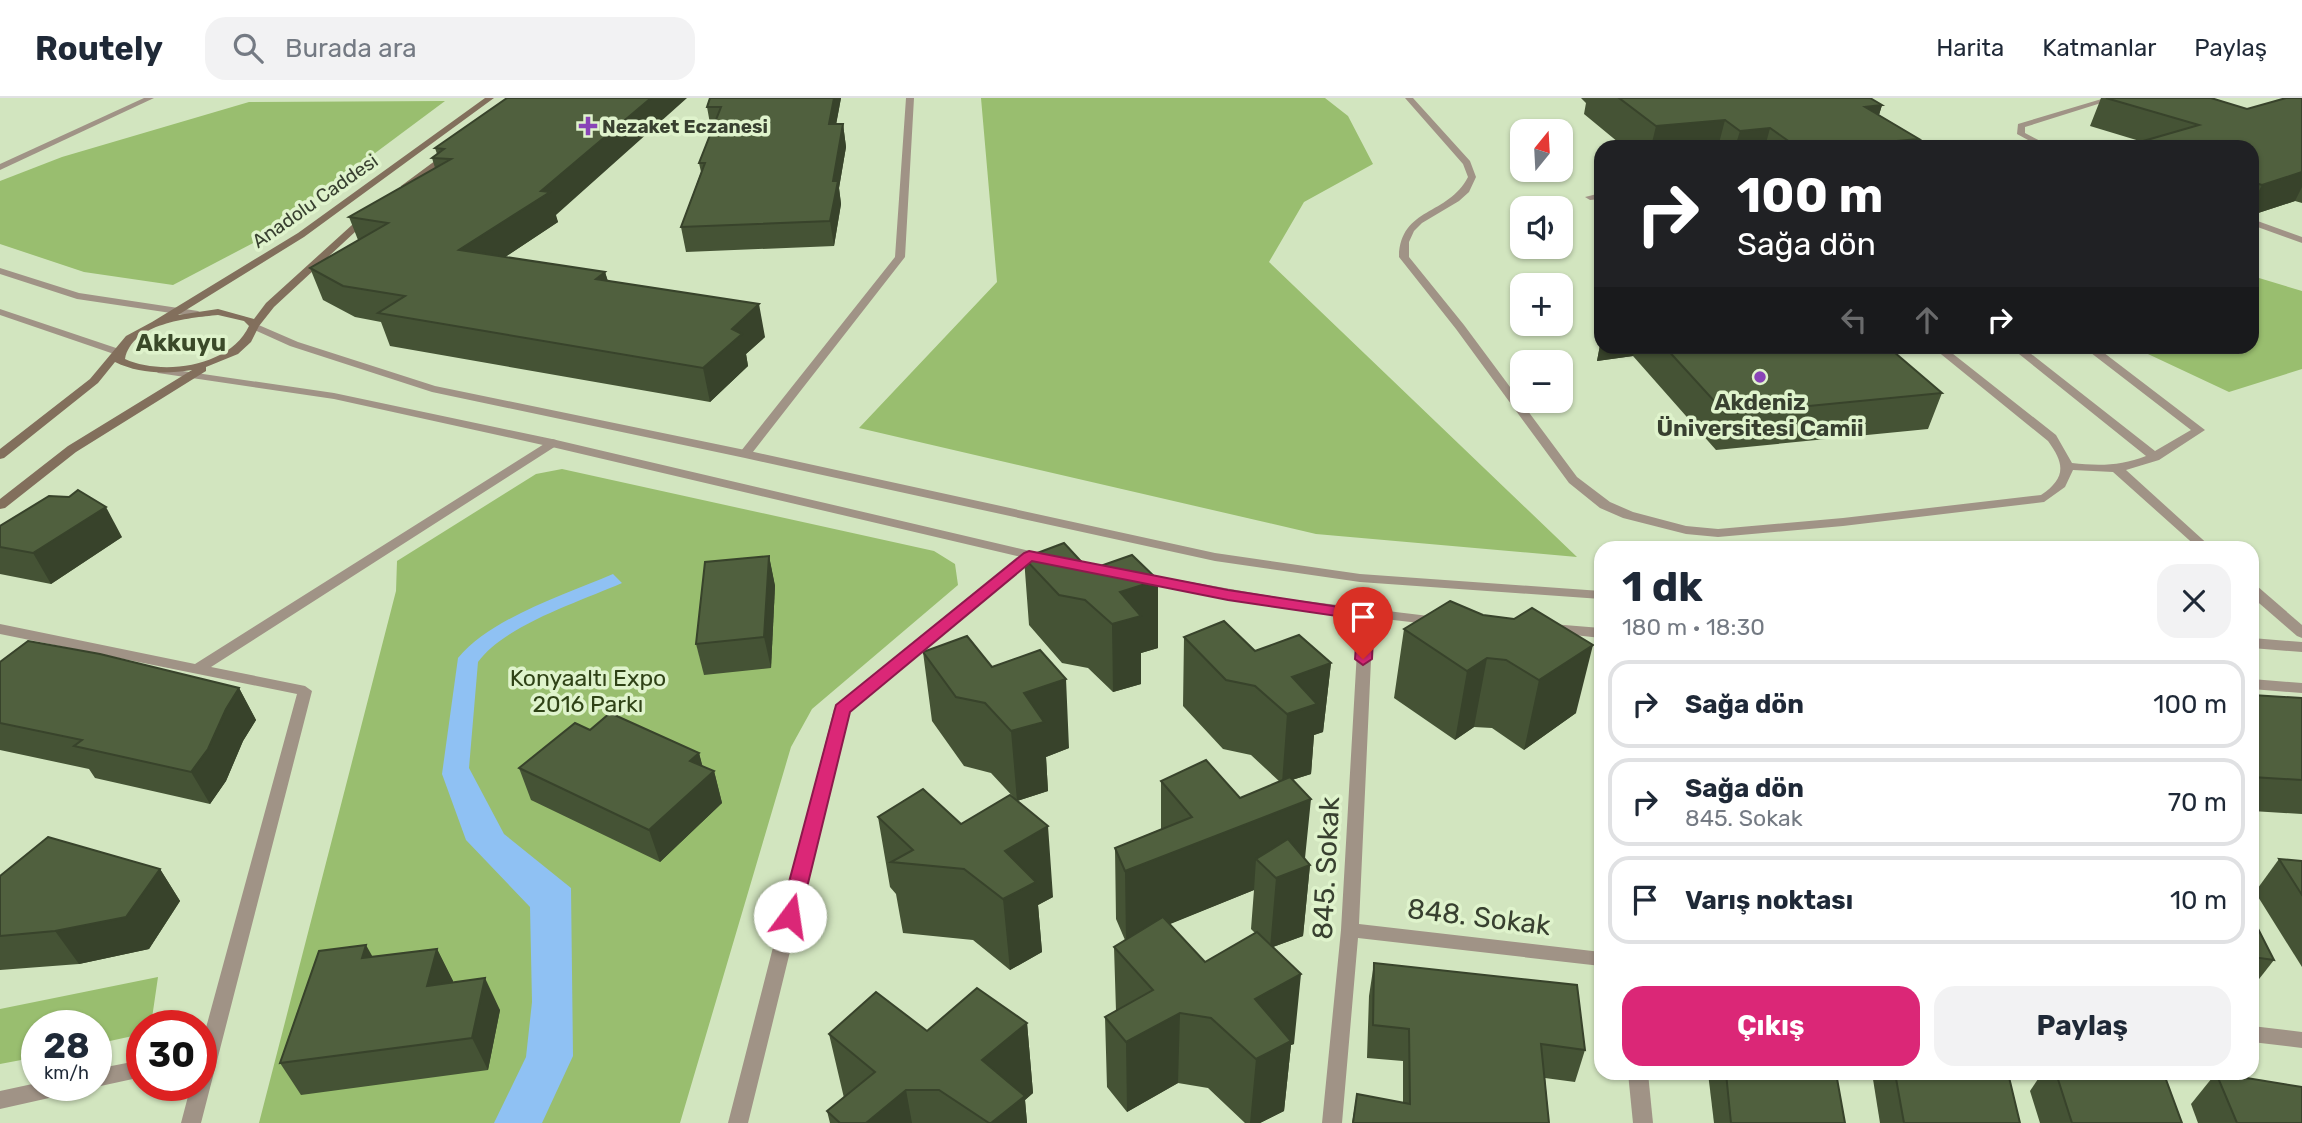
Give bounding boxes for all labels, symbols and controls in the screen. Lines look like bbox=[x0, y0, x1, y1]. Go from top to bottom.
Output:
search box bbox=[205, 17, 695, 80]
text: Routely bbox=[35, 29, 163, 68]
icon: search bbox=[229, 29, 267, 67]
text: Burada ara bbox=[285, 33, 417, 64]
text: Harita bbox=[1936, 34, 2004, 62]
text: Katmanlar bbox=[2042, 34, 2156, 62]
text: Paylaş bbox=[2194, 34, 2267, 62]
place label: Nezaket Eczanesi bbox=[602, 115, 768, 138]
marker: Nezaket Eczanesi bbox=[580, 118, 596, 134]
north arrow bbox=[1510, 119, 1573, 182]
map controls bbox=[1510, 119, 1573, 413]
street label: Anadolu Caddesi bbox=[248, 149, 382, 253]
text: 100 m bbox=[1737, 166, 1883, 224]
icon: right bbox=[1622, 168, 1713, 259]
button: sound bbox=[1510, 196, 1573, 259]
text: Sağa dön bbox=[1737, 225, 1876, 263]
button: + bbox=[1510, 273, 1573, 336]
icon: left bbox=[1835, 301, 1873, 339]
icon: ahead bbox=[1908, 301, 1946, 339]
icon: right bbox=[1981, 301, 2019, 339]
district label: Akkuyu bbox=[136, 329, 226, 357]
button: − bbox=[1510, 350, 1573, 413]
marker: Akdeniz Üniversitesi Camii bbox=[1752, 369, 1768, 385]
place label: Akdeniz Üniversitesi Camii bbox=[1656, 388, 1864, 442]
text: 1 dk bbox=[1622, 562, 1703, 612]
button: close bbox=[2157, 564, 2231, 638]
pin bbox=[1333, 587, 1393, 659]
icon: arrive bbox=[1344, 598, 1382, 636]
text: 180 m · 18:30 bbox=[1622, 613, 1765, 641]
park label: Konyaaltı Expo 2016 Parkı bbox=[510, 664, 666, 718]
icon: right bbox=[1626, 685, 1664, 723]
text: Sağa dön bbox=[1685, 689, 1804, 720]
text: 100 m bbox=[2153, 689, 2227, 720]
text: Sağa dön bbox=[1685, 773, 1804, 804]
icon: right bbox=[1626, 783, 1664, 821]
text: 70 m bbox=[2168, 787, 2227, 818]
street label: 845. Sokak bbox=[1306, 795, 1346, 940]
text: 845. Sokak bbox=[1685, 804, 1803, 832]
position arrow bbox=[753, 879, 827, 953]
icon: arrive bbox=[1626, 881, 1664, 919]
text: Varış noktası bbox=[1685, 885, 1853, 916]
text: 10 m bbox=[2170, 885, 2227, 916]
street label: 848. Sokak bbox=[1405, 892, 1553, 942]
button: Çıkış bbox=[1622, 986, 1920, 1066]
button: Paylaş bbox=[1934, 986, 2231, 1066]
speed limit sign: 30 bbox=[126, 1010, 217, 1101]
text: 28 bbox=[43, 1025, 90, 1067]
text: km/h bbox=[44, 1062, 89, 1084]

